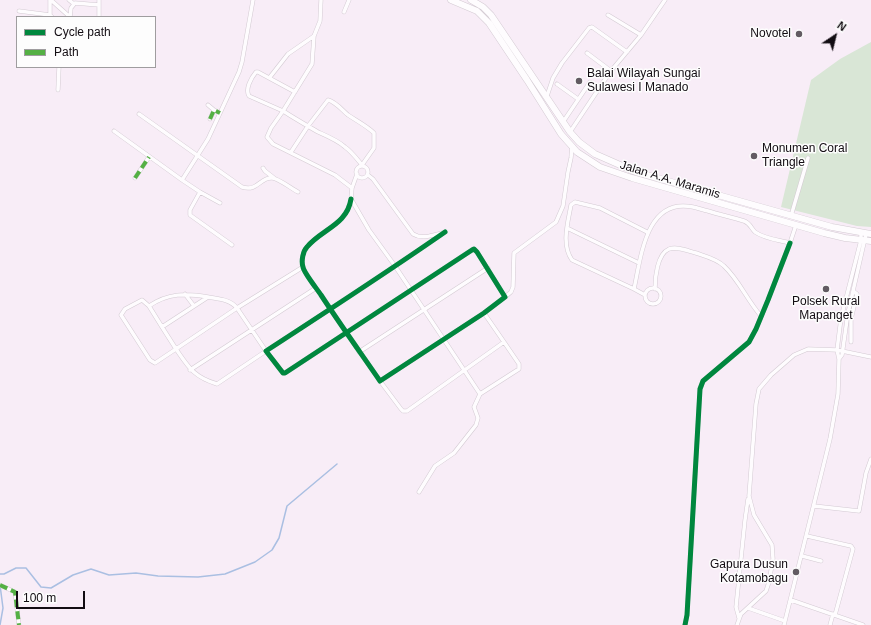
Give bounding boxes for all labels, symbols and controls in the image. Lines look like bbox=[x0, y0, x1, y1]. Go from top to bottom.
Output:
legend bbox=[16, 16, 156, 68]
north arrow bbox=[815, 16, 855, 56]
text: N bbox=[835, 19, 849, 33]
text: Cycle path bbox=[54, 25, 111, 39]
place label: Novotel bbox=[750, 27, 791, 41]
marker: Novotel bbox=[794, 29, 804, 39]
text: Path bbox=[54, 45, 79, 59]
place label: Balai Wilayah Sungai Sulawesi I Manado bbox=[587, 67, 700, 95]
marker: Balai Wilayah Sungai Sulawesi I Manado bbox=[574, 76, 584, 86]
place label: Monumen Coral Triangle bbox=[762, 142, 847, 170]
marker: Monumen Coral Triangle bbox=[749, 151, 759, 161]
street label: Jalan A.A. Maramis bbox=[618, 158, 722, 202]
marker: Polsek Rural Mapanget bbox=[821, 284, 831, 294]
place label: Polsek Rural Mapanget bbox=[792, 295, 860, 323]
place label: Gapura Dusun Kotamobagu bbox=[710, 558, 788, 586]
marker: Gapura Dusun Kotamobagu bbox=[791, 567, 801, 577]
scale bar bbox=[18, 583, 87, 609]
text: 100 m bbox=[23, 591, 56, 605]

